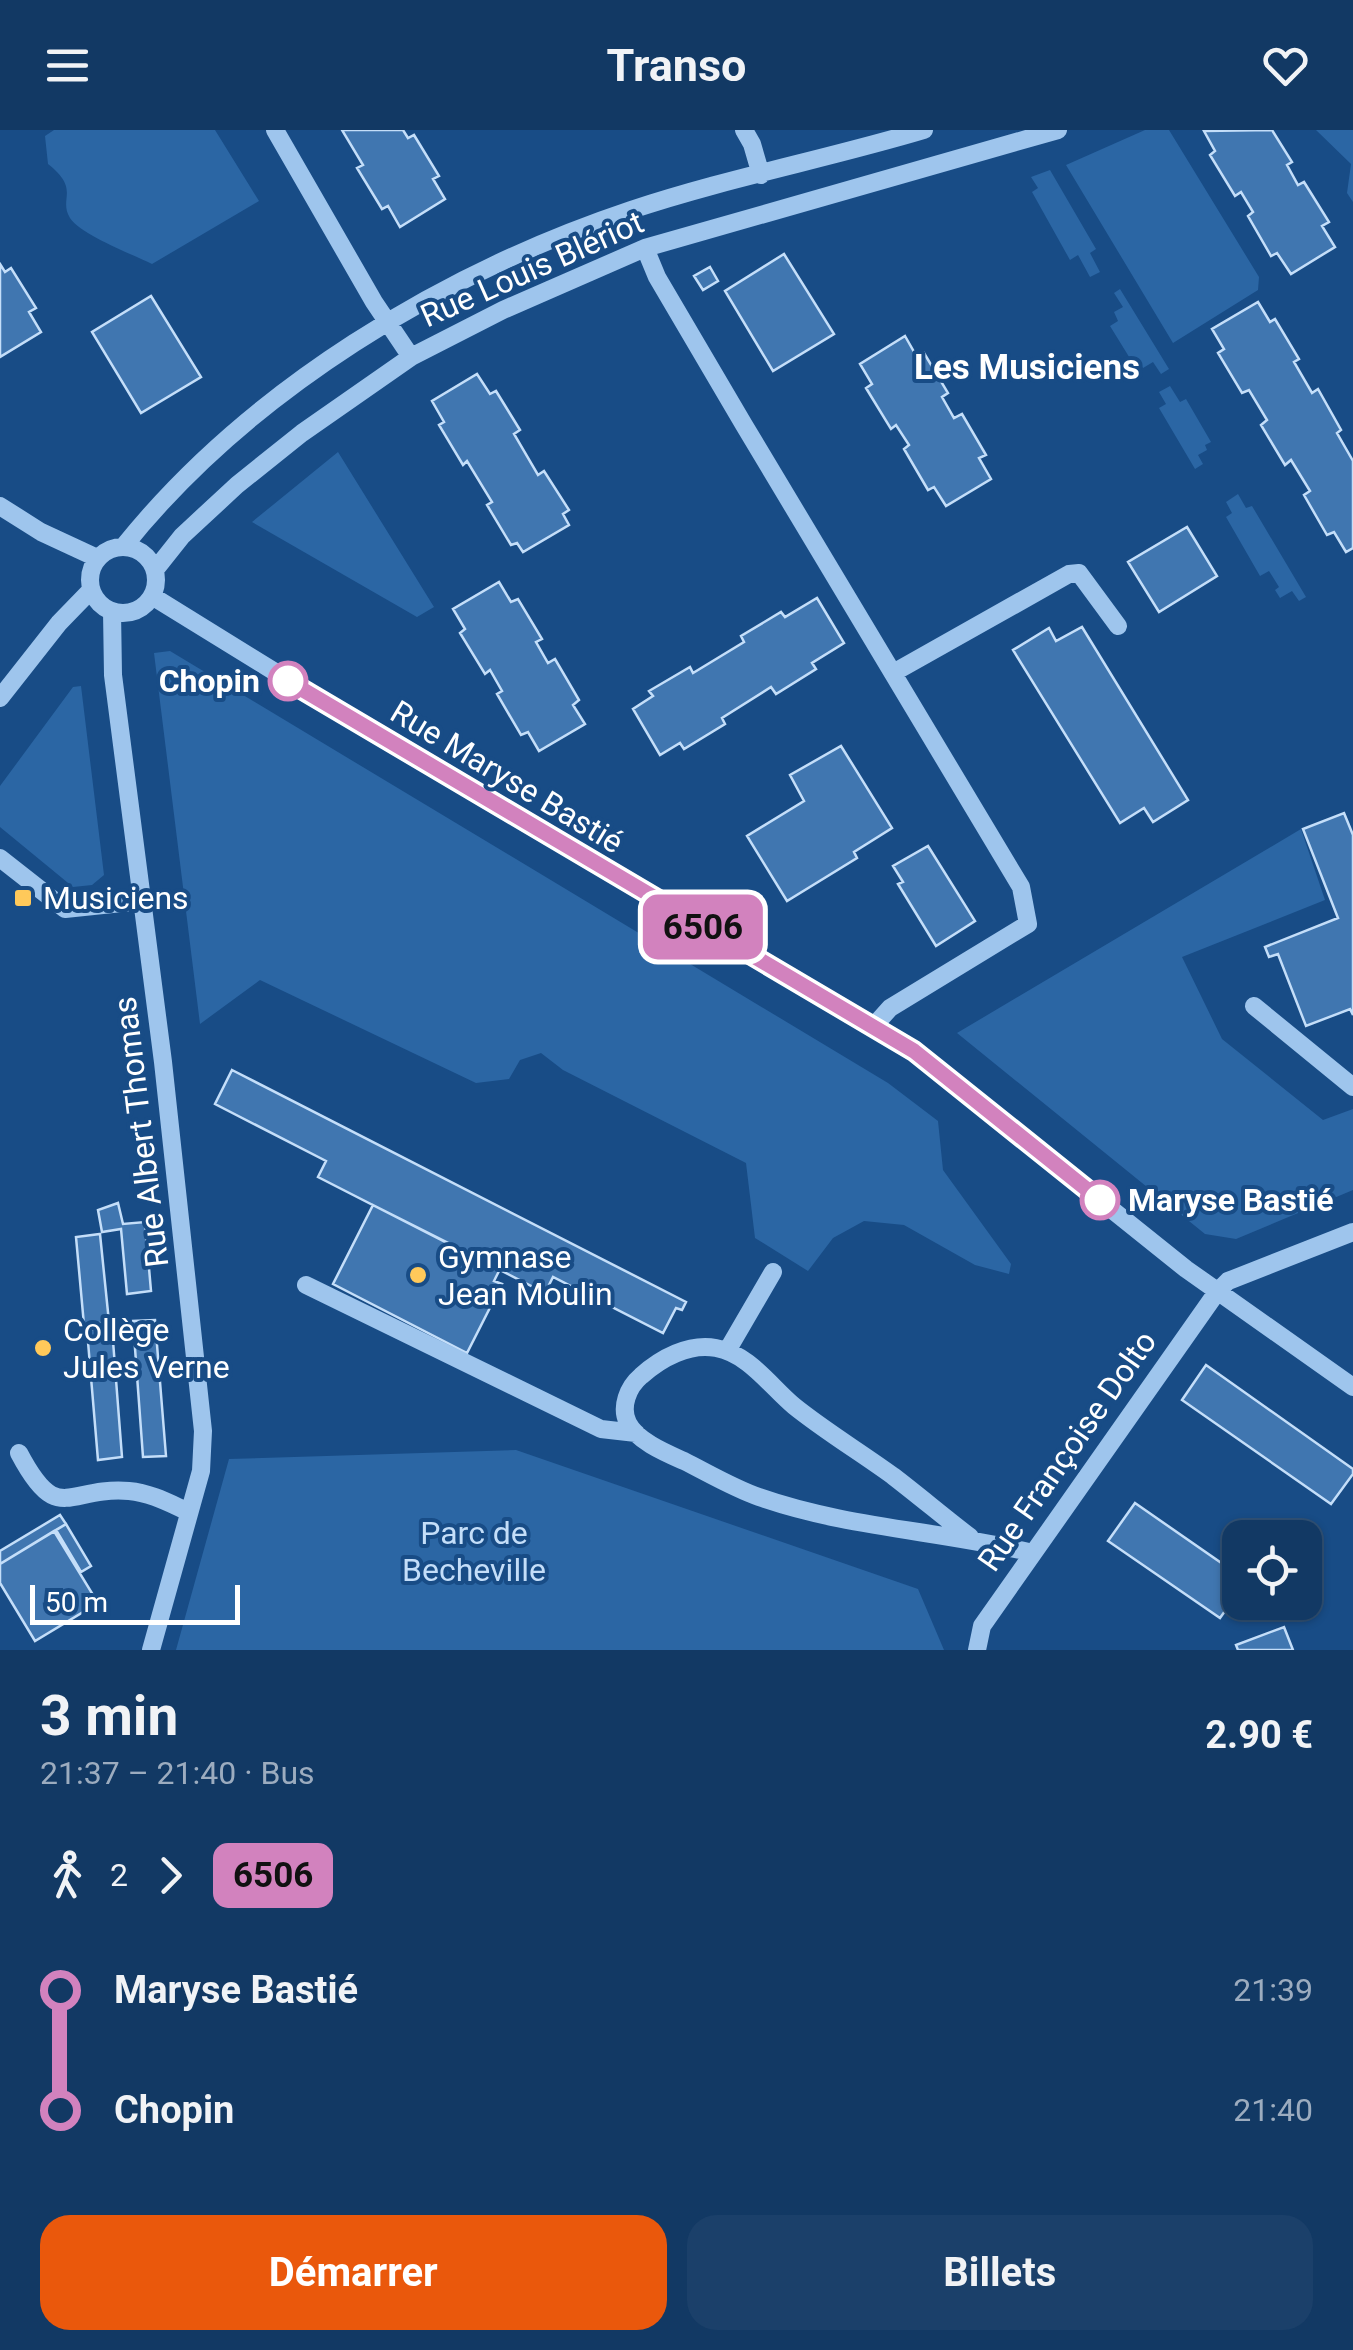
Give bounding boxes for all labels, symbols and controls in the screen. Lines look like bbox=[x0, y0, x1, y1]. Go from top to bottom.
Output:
icon: menu bbox=[40, 38, 95, 93]
icon: heart bbox=[1258, 38, 1313, 93]
text: Transo bbox=[607, 39, 746, 92]
street label: Rue Louis Blériot bbox=[415, 203, 649, 335]
district label: Les Musiciens bbox=[914, 347, 1140, 388]
place label: Chopin bbox=[159, 662, 260, 700]
marker: Chopin bbox=[269, 662, 307, 700]
street label: Rue Maryse Bastié bbox=[384, 693, 630, 861]
place label: Musiciens bbox=[43, 879, 189, 917]
marker: Musiciens bbox=[12, 887, 34, 909]
line badge: 6506 bbox=[633, 894, 773, 960]
text: 6506 bbox=[663, 907, 743, 948]
street label: Rue Albert Thomas bbox=[106, 995, 176, 1269]
marker: Maryse Bastié bbox=[1081, 1181, 1119, 1219]
place label: Maryse Bastié bbox=[1128, 1181, 1333, 1219]
place label: Gymnase Jean Moulin bbox=[438, 1238, 613, 1313]
marker: Gymnase Jean Moulin bbox=[407, 1264, 429, 1286]
place label: Collège Jules Verne bbox=[63, 1311, 230, 1386]
street label: Rue Françoise Dolto bbox=[970, 1324, 1164, 1578]
marker: Collège Jules Verne bbox=[32, 1337, 54, 1359]
park label: Parc de Becheville bbox=[402, 1514, 546, 1589]
map controls bbox=[1222, 1520, 1322, 1620]
button: locate bbox=[1222, 1520, 1322, 1620]
scale bar bbox=[30, 1580, 240, 1624]
text: 50 m bbox=[45, 1586, 108, 1619]
text: 3 min bbox=[40, 1684, 178, 1748]
text: 2.90 € bbox=[1205, 1713, 1313, 1757]
text: 21:37 – 21:40 · Bus bbox=[40, 1754, 315, 1792]
icon: walk bbox=[40, 1848, 95, 1903]
icon: forward bbox=[143, 1848, 198, 1903]
text: 6506 bbox=[233, 1855, 313, 1896]
text: 2 bbox=[110, 1856, 128, 1894]
text: Maryse Bastié bbox=[114, 1968, 358, 2012]
text: 21:39 bbox=[1233, 1971, 1313, 2009]
text: Chopin bbox=[114, 2088, 234, 2132]
text: 21:40 bbox=[1233, 2091, 1313, 2129]
button: Démarrer bbox=[40, 2215, 667, 2330]
button: Billets bbox=[687, 2215, 1313, 2330]

